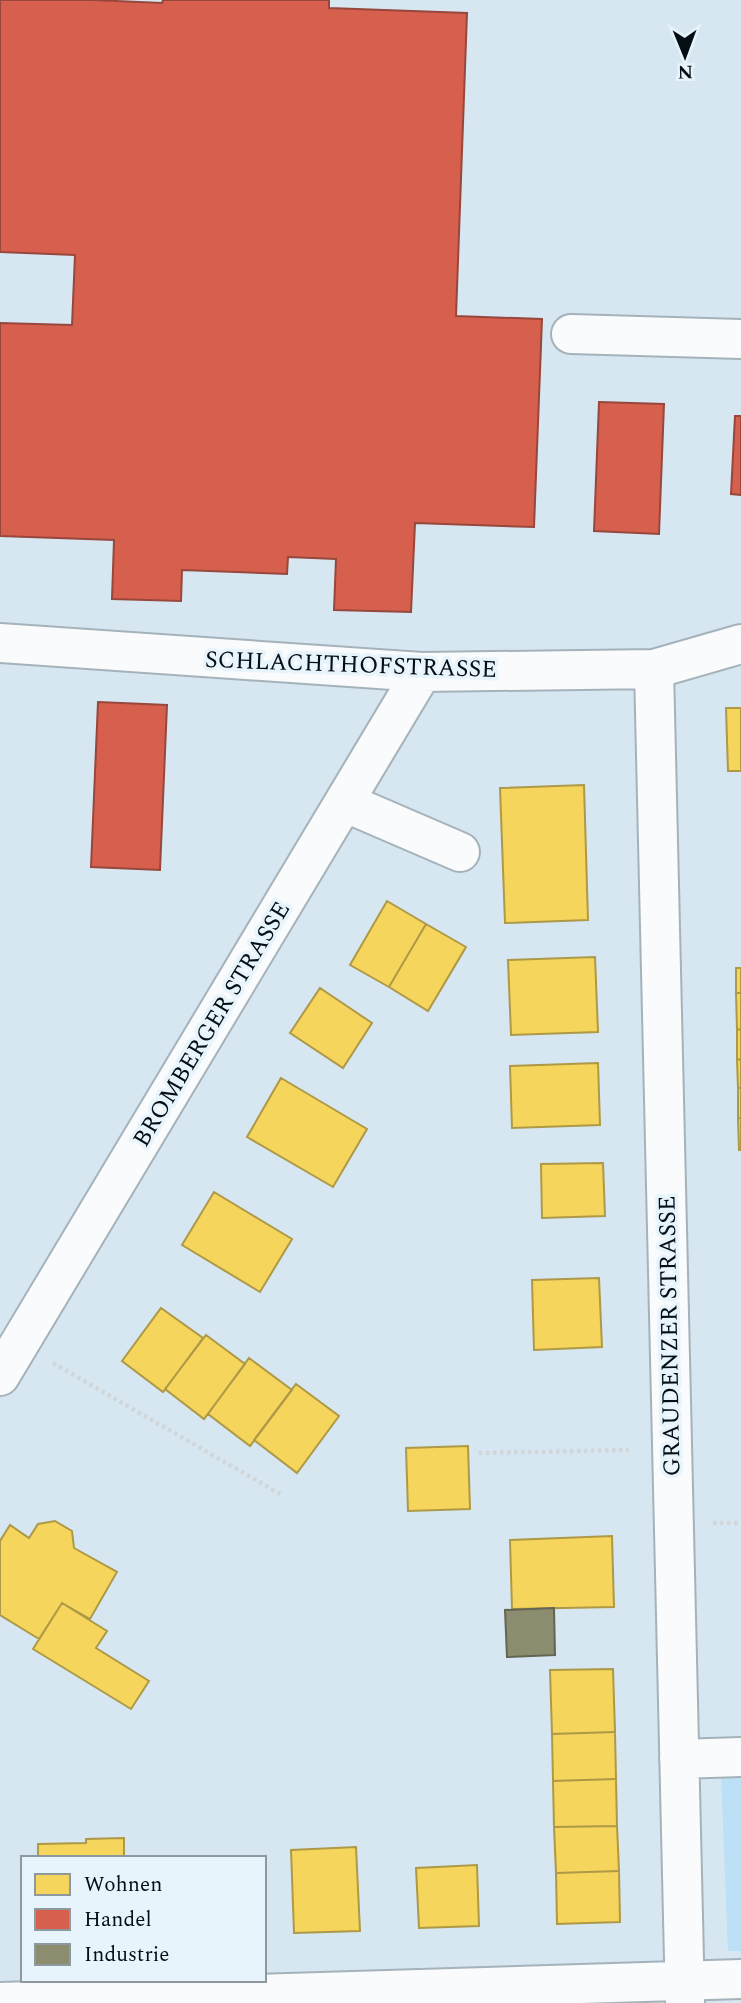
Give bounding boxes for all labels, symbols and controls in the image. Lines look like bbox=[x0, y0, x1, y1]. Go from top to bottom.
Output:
north arrow bbox=[650, 21, 720, 91]
text: N bbox=[677, 57, 693, 86]
street label: SCHLACHTHOFSTRASSE bbox=[204, 642, 498, 688]
street label: BROMBERGER STRASSE bbox=[124, 895, 300, 1154]
street label: GRAUDENZER STRASSE bbox=[650, 1195, 690, 1477]
legend bbox=[21, 1856, 266, 1982]
text: Wohnen bbox=[84, 1869, 162, 1901]
text: Handel bbox=[84, 1904, 152, 1936]
text: Industrie bbox=[84, 1939, 170, 1971]

